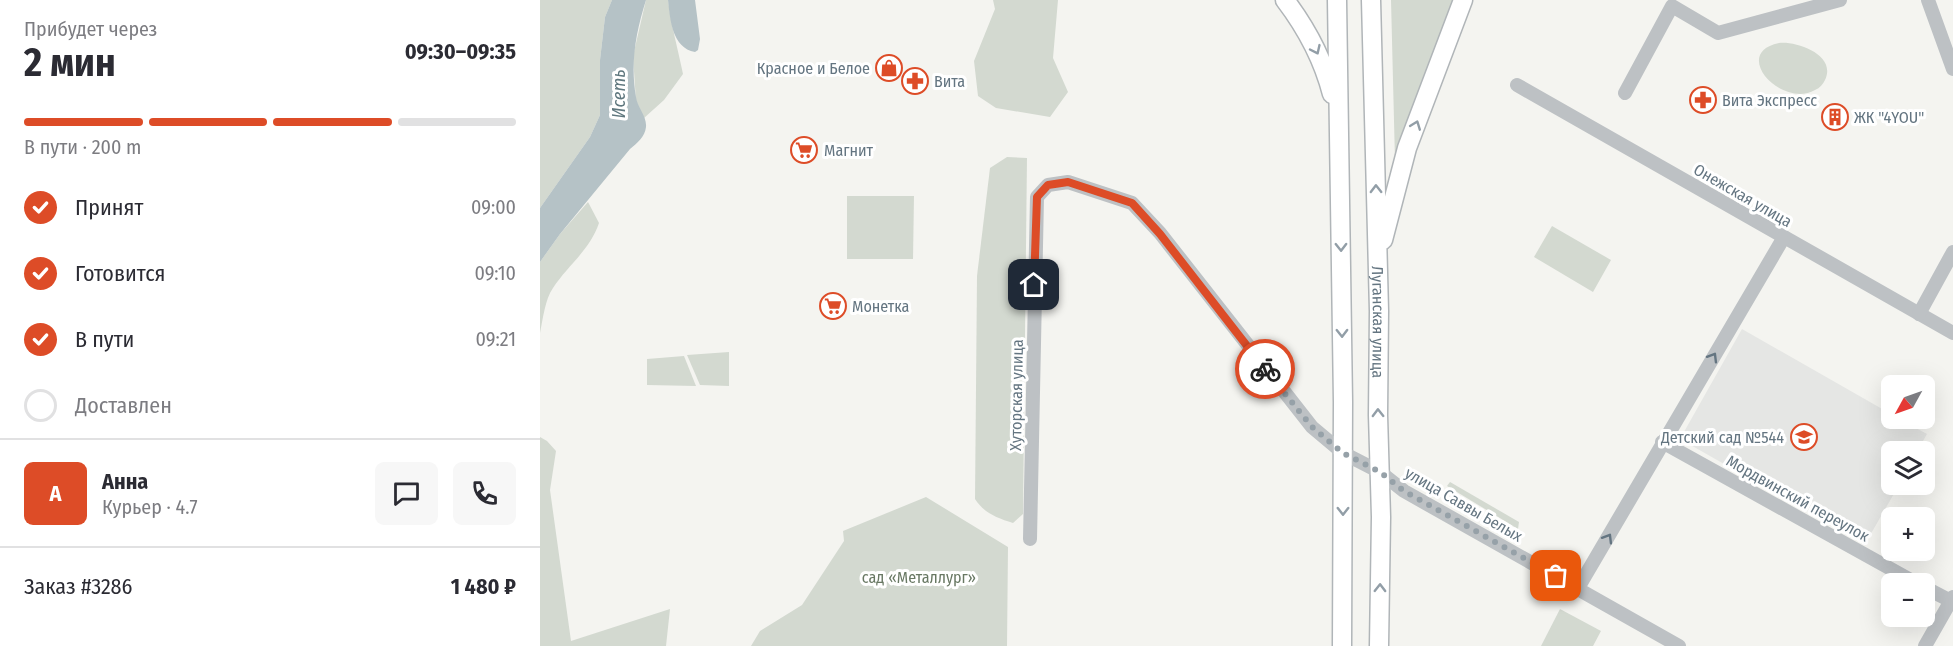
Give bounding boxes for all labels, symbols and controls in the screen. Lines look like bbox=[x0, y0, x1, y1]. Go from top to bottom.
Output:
text: Прибудет через bbox=[24, 17, 157, 41]
text: 09:30–09:35 bbox=[405, 38, 516, 65]
text: 2 мин bbox=[24, 40, 116, 86]
one-way arrow bbox=[1308, 43, 1320, 54]
shop icon: Красное и Белое bbox=[874, 53, 904, 83]
place label: Красное и Белое bbox=[757, 59, 870, 78]
pharmacy icon: Вита bbox=[900, 66, 930, 96]
water label: Исеть bbox=[608, 70, 630, 118]
place label: Вита bbox=[934, 72, 965, 91]
pharmacy icon: Вита Экспресс bbox=[1688, 85, 1718, 115]
place label: Вита Экспресс bbox=[1722, 91, 1817, 110]
building icon: ЖК "4YOU" bbox=[1820, 102, 1850, 132]
place label: ЖК "4YOU" bbox=[1854, 108, 1924, 127]
one-way arrow bbox=[1409, 120, 1421, 131]
text: В пути · 200 m bbox=[24, 135, 141, 159]
supermarket icon: Магнит bbox=[789, 135, 819, 165]
place label: Магнит bbox=[824, 141, 874, 160]
street label: Онежская улица bbox=[1690, 160, 1795, 231]
one-way arrow bbox=[1370, 185, 1382, 194]
icon: check bbox=[24, 191, 57, 224]
text: Принят bbox=[75, 194, 143, 221]
text: 09:00 bbox=[471, 195, 516, 219]
one-way arrow bbox=[1335, 243, 1348, 252]
icon: check bbox=[24, 257, 57, 290]
pin bbox=[1008, 259, 1059, 310]
text: Готовится bbox=[75, 260, 166, 287]
text: 09:10 bbox=[474, 261, 516, 285]
street label: Луганская улица bbox=[1368, 266, 1388, 378]
icon: home bbox=[1017, 268, 1050, 301]
supermarket icon: Монетка bbox=[818, 291, 848, 321]
place label: Монетка bbox=[852, 297, 910, 316]
icon: check bbox=[24, 323, 57, 356]
text: В пути bbox=[75, 326, 134, 353]
text: 09:21 bbox=[476, 327, 516, 351]
one-way arrow bbox=[1336, 329, 1349, 338]
street label: Хуторская улица bbox=[1006, 339, 1027, 451]
courier bbox=[1235, 339, 1295, 399]
icon: bike bbox=[1249, 353, 1282, 386]
one-way arrow bbox=[1706, 353, 1718, 363]
north arrow bbox=[1881, 375, 1935, 429]
map controls bbox=[1881, 375, 1935, 627]
text: Доставлен bbox=[75, 392, 172, 419]
one-way arrow bbox=[1372, 409, 1385, 418]
school or university icon: Детский сад №544 bbox=[1789, 422, 1819, 452]
place label: Детский сад №544 bbox=[1660, 428, 1784, 447]
button: layers bbox=[1881, 441, 1935, 495]
street label: Мордвинский переулок bbox=[1723, 451, 1873, 546]
button: chat bbox=[375, 462, 438, 525]
button: phone bbox=[453, 462, 516, 525]
street label: улица Саввы Белых bbox=[1402, 463, 1526, 546]
text: Анна bbox=[102, 468, 148, 495]
text: А bbox=[50, 480, 61, 507]
text: Курьер · 4.7 bbox=[102, 495, 198, 519]
one-way arrow bbox=[1337, 507, 1349, 516]
button: + bbox=[1881, 507, 1935, 561]
one-way arrow bbox=[1600, 534, 1612, 544]
pin bbox=[1530, 550, 1581, 601]
icon: bag bbox=[1539, 559, 1572, 592]
park label: сад «Металлург» bbox=[862, 568, 976, 587]
text: Заказ #3286 bbox=[24, 573, 133, 600]
text: 1 480 ₽ bbox=[451, 573, 516, 600]
button: − bbox=[1881, 573, 1935, 627]
one-way arrow bbox=[1374, 583, 1386, 592]

